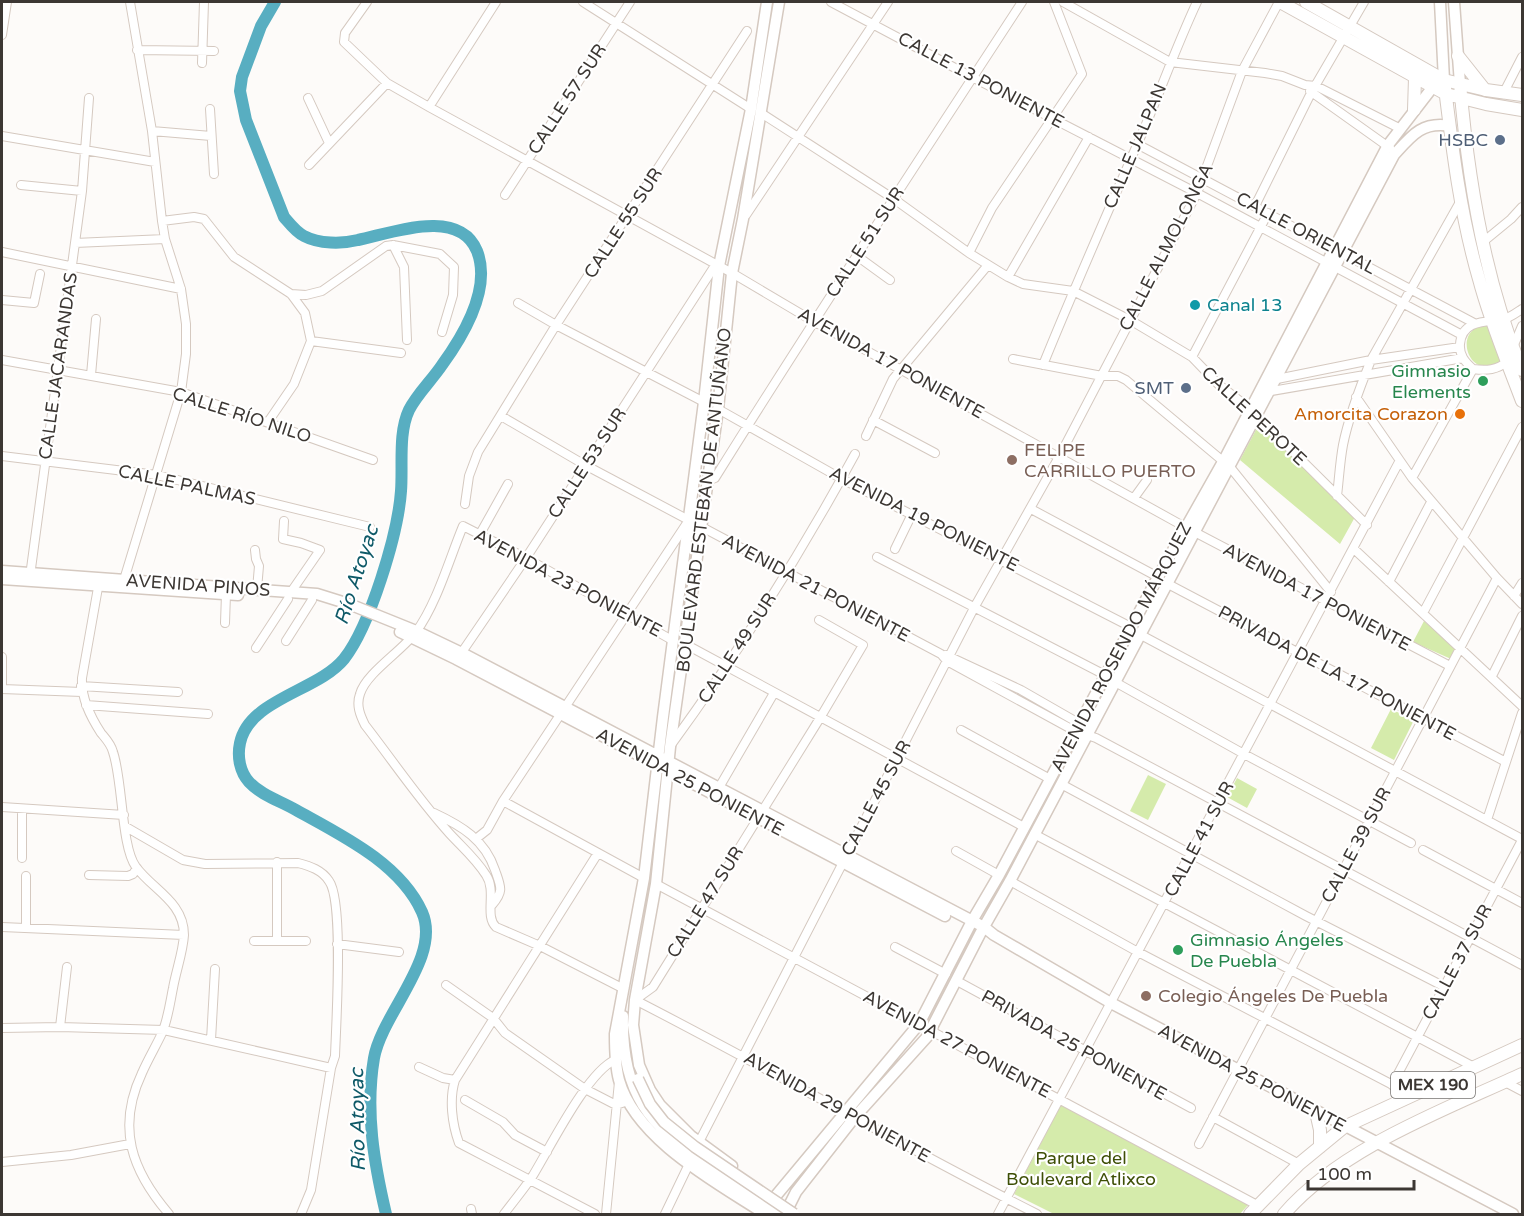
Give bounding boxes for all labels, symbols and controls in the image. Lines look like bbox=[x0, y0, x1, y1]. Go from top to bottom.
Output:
street label: CALLE 13 PONIENTE bbox=[894, 27, 1068, 133]
street label: CALLE 57 SUR bbox=[523, 39, 611, 159]
street label: CALLE JALPAN bbox=[1099, 80, 1171, 212]
place label: HSBC bbox=[1438, 129, 1488, 151]
marker: HSBC bbox=[1493, 133, 1507, 147]
street label: CALLE ALMOLONGA bbox=[1114, 160, 1218, 334]
street label: CALLE 55 SUR bbox=[579, 163, 667, 283]
street label: CALLE 51 SUR bbox=[821, 182, 909, 302]
street label: CALLE ORIENTAL bbox=[1232, 187, 1380, 279]
street label: CALLE JACARANDAS bbox=[34, 271, 82, 461]
place label: Canal 13 bbox=[1207, 294, 1282, 316]
marker: Canal 13 bbox=[1188, 298, 1202, 312]
street label: AVENIDA 17 PONIENTE bbox=[794, 303, 988, 423]
street label: BOULEVARD ESTEBAN DE ANTUÑANO bbox=[672, 326, 736, 674]
place label: Gimnasio Elements bbox=[1391, 360, 1471, 403]
street label: CALLE PEROTE bbox=[1197, 362, 1311, 470]
marker: Gimnasio Elements bbox=[1476, 374, 1490, 388]
place label: SMT bbox=[1135, 377, 1174, 399]
marker: SMT bbox=[1179, 381, 1193, 395]
street label: CALLE RÍO NILO bbox=[170, 382, 314, 448]
street label: CALLE 53 SUR bbox=[543, 403, 631, 523]
place label: Amorcita Corazon bbox=[1294, 403, 1448, 425]
marker: Amorcita Corazon bbox=[1453, 407, 1467, 421]
place label: FELIPE CARRILLO PUERTO bbox=[1024, 439, 1196, 482]
marker: FELIPE CARRILLO PUERTO bbox=[1005, 453, 1019, 467]
street label: CALLE PALMAS bbox=[116, 460, 258, 510]
street label: AVENIDA 19 PONIENTE bbox=[826, 462, 1022, 576]
street label: AVENIDA ROSENDO MÁRQUEZ bbox=[1046, 518, 1196, 776]
water label: Río Atoyac bbox=[330, 520, 385, 628]
street label: AVENIDA 23 PONIENTE bbox=[470, 524, 666, 642]
street label: AVENIDA 21 PONIENTE bbox=[718, 529, 914, 647]
street label: AVENIDA 17 PONIENTE bbox=[1219, 538, 1415, 656]
street label: AVENIDA PINOS bbox=[125, 569, 271, 601]
street label: CALLE 49 SUR bbox=[693, 588, 781, 708]
street label: PRIVADA DE LA 17 PONIENTE bbox=[1214, 601, 1460, 745]
street label: AVENIDA 25 PONIENTE bbox=[592, 723, 788, 841]
street label: CALLE 45 SUR bbox=[836, 736, 916, 860]
street label: CALLE 41 SUR bbox=[1159, 777, 1239, 901]
street label: CALLE 39 SUR bbox=[1316, 783, 1396, 907]
street label: CALLE 47 SUR bbox=[662, 842, 748, 962]
street label: CALLE 37 SUR bbox=[1417, 900, 1497, 1024]
place label: Gimnasio Ángeles De Puebla bbox=[1190, 929, 1344, 972]
marker: Gimnasio Ángeles De Puebla bbox=[1171, 943, 1185, 957]
street label: AVENIDA 27 PONIENTE bbox=[859, 985, 1055, 1103]
street label: PRIVADA 25 PONIENTE bbox=[977, 985, 1171, 1105]
place label: Colegio Ángeles De Puebla bbox=[1158, 985, 1388, 1007]
marker: Colegio Ángeles De Puebla bbox=[1139, 989, 1153, 1003]
street label: AVENIDA 25 PONIENTE bbox=[1154, 1019, 1350, 1137]
street label: AVENIDA 29 PONIENTE bbox=[740, 1047, 934, 1167]
water label: Río Atoyac bbox=[345, 1066, 371, 1172]
road number: MEX 190 bbox=[1391, 1072, 1475, 1098]
park label: Parque del Boulevard Atlixco bbox=[1006, 1147, 1156, 1190]
scale bar bbox=[1308, 1153, 1414, 1191]
text: 100 m bbox=[1317, 1163, 1372, 1185]

